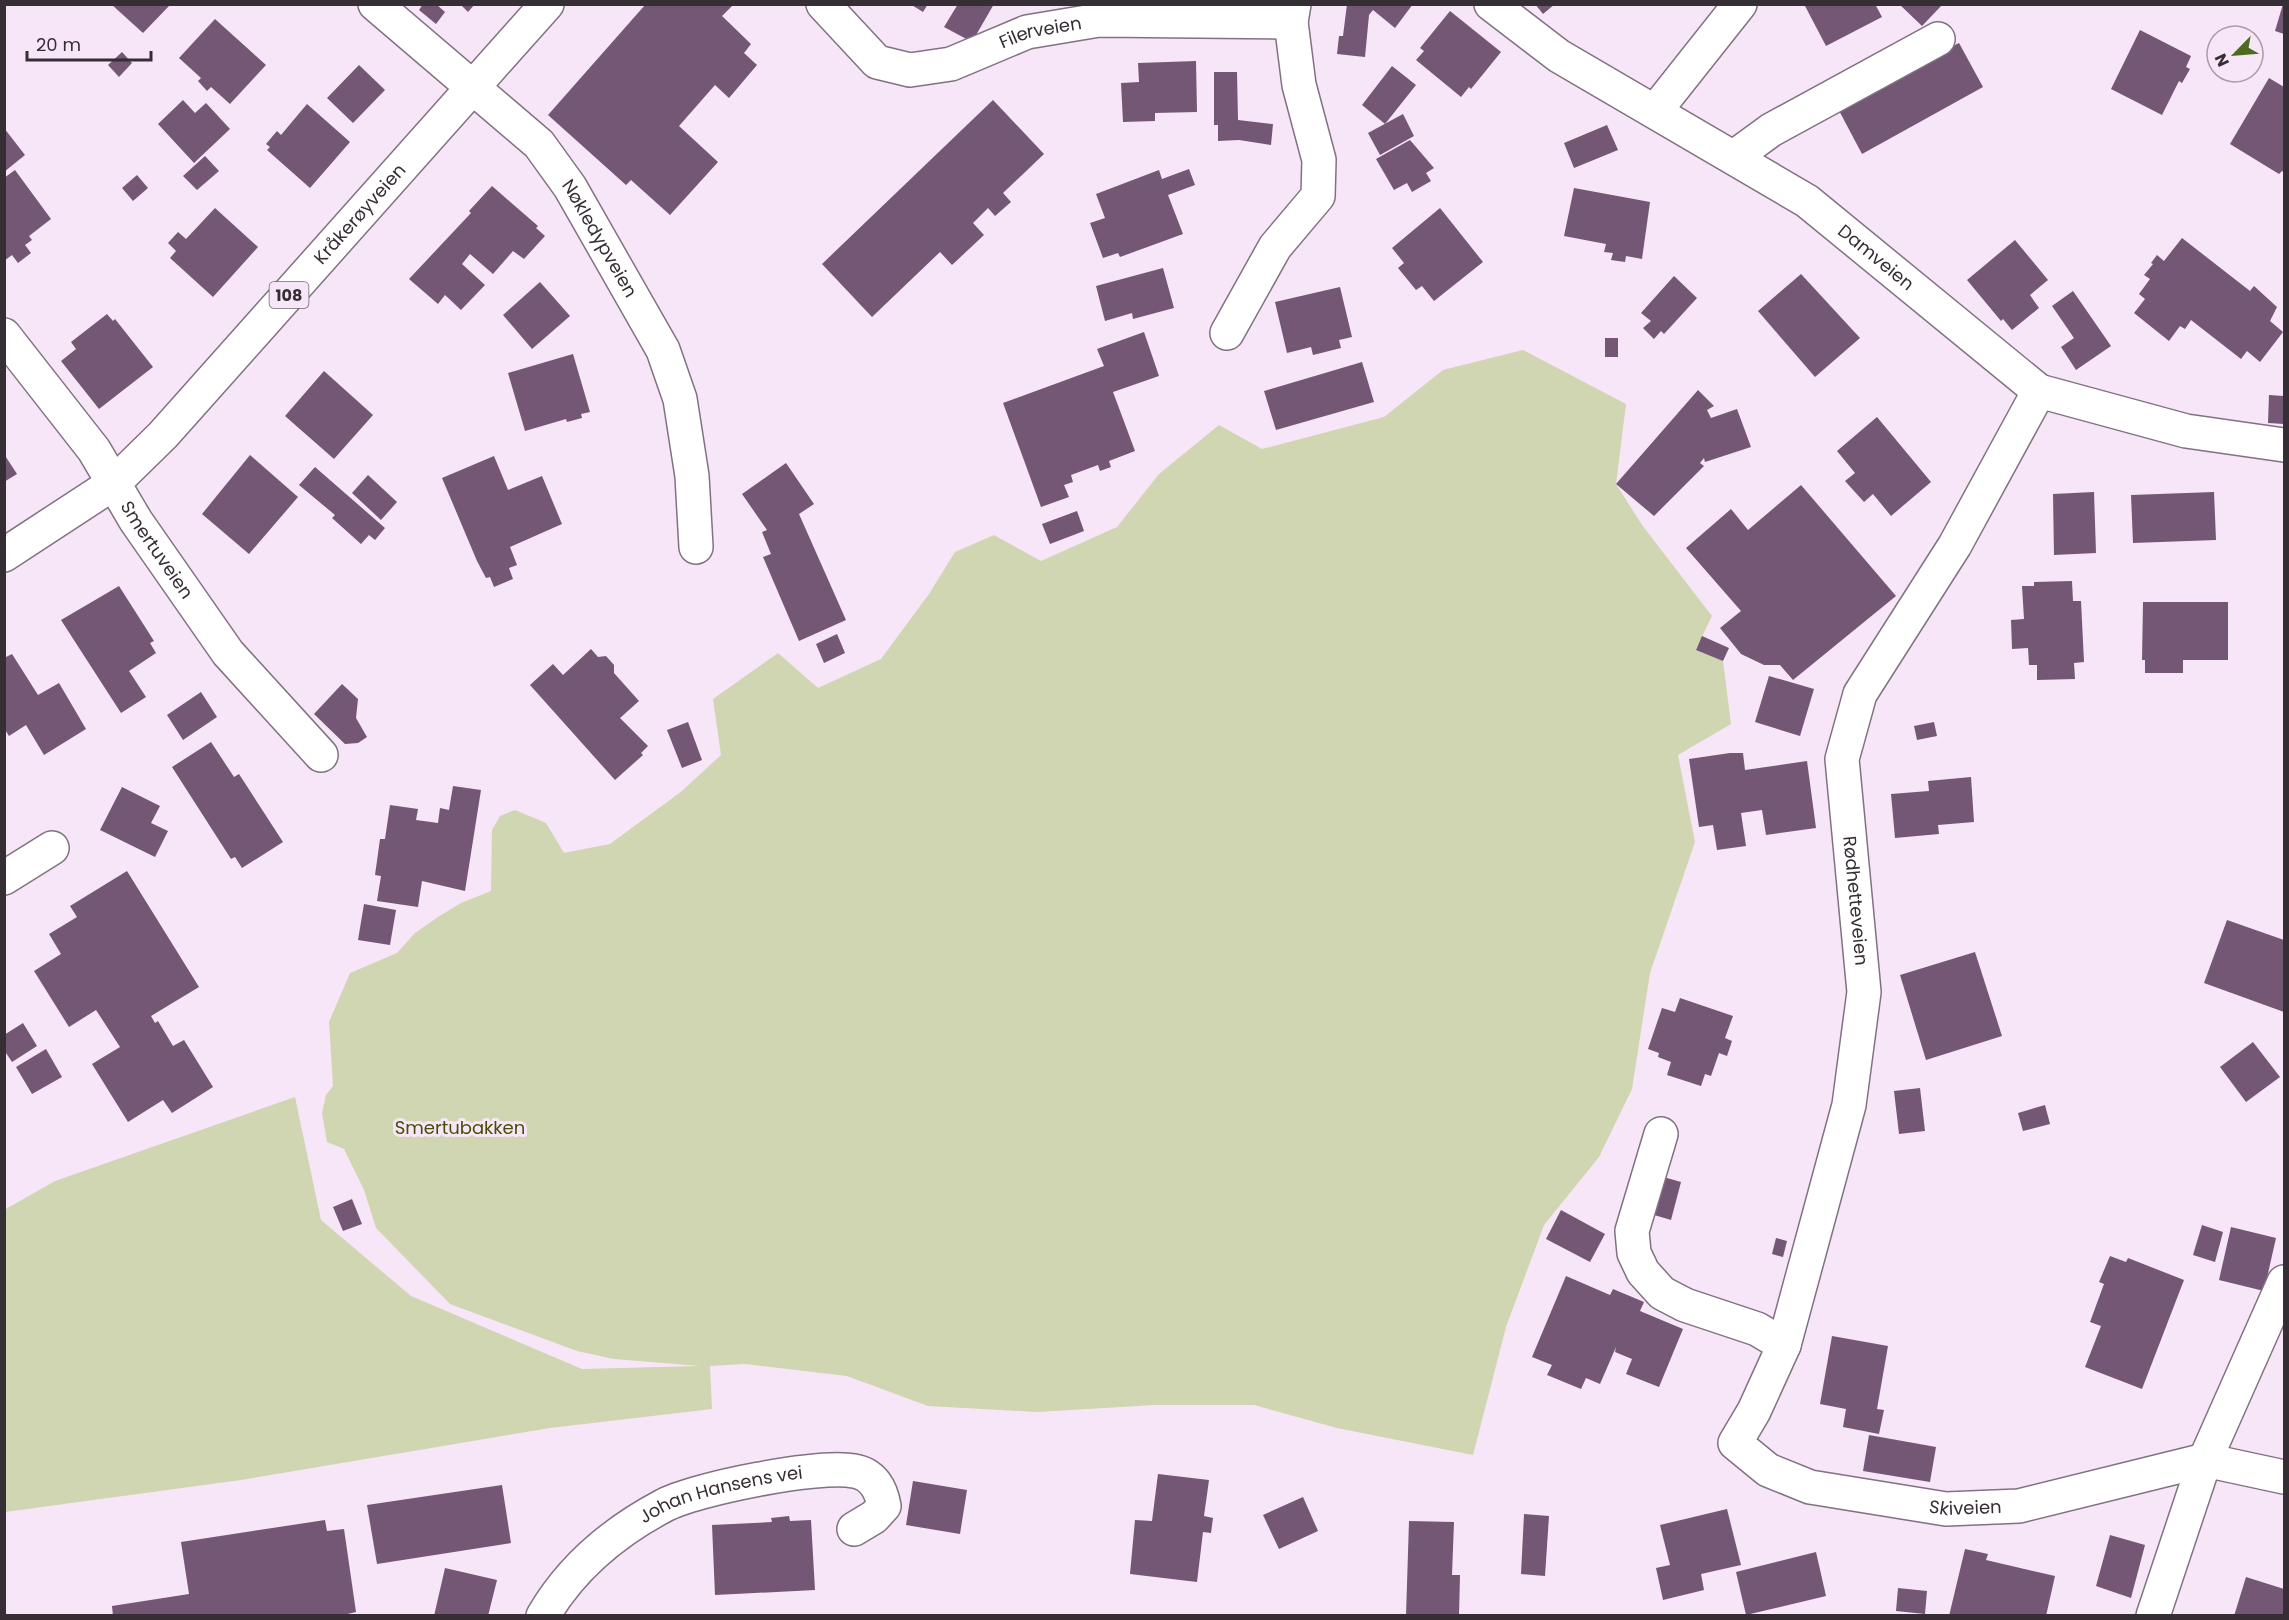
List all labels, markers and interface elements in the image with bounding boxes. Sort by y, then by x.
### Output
street label: Filerveien [995,10,1083,54]
scale bar [27,24,152,62]
north arrow [2205,24,2265,84]
text: 20 m [36,32,81,57]
text: N [2209,50,2235,70]
street label: Kråkerøyveien [308,158,411,269]
street label: Nøkledypveien [556,174,643,302]
street label: Damveien [1833,218,1920,296]
road number: 108 [270,282,308,308]
street label: Smertuveien [115,496,199,604]
street label: Rødhetteveien [1837,835,1874,967]
park label: Smertubakken [395,1115,525,1140]
street label: Johan Hansens vei [634,1459,804,1529]
street label: Skiveien [1927,1493,2002,1521]

